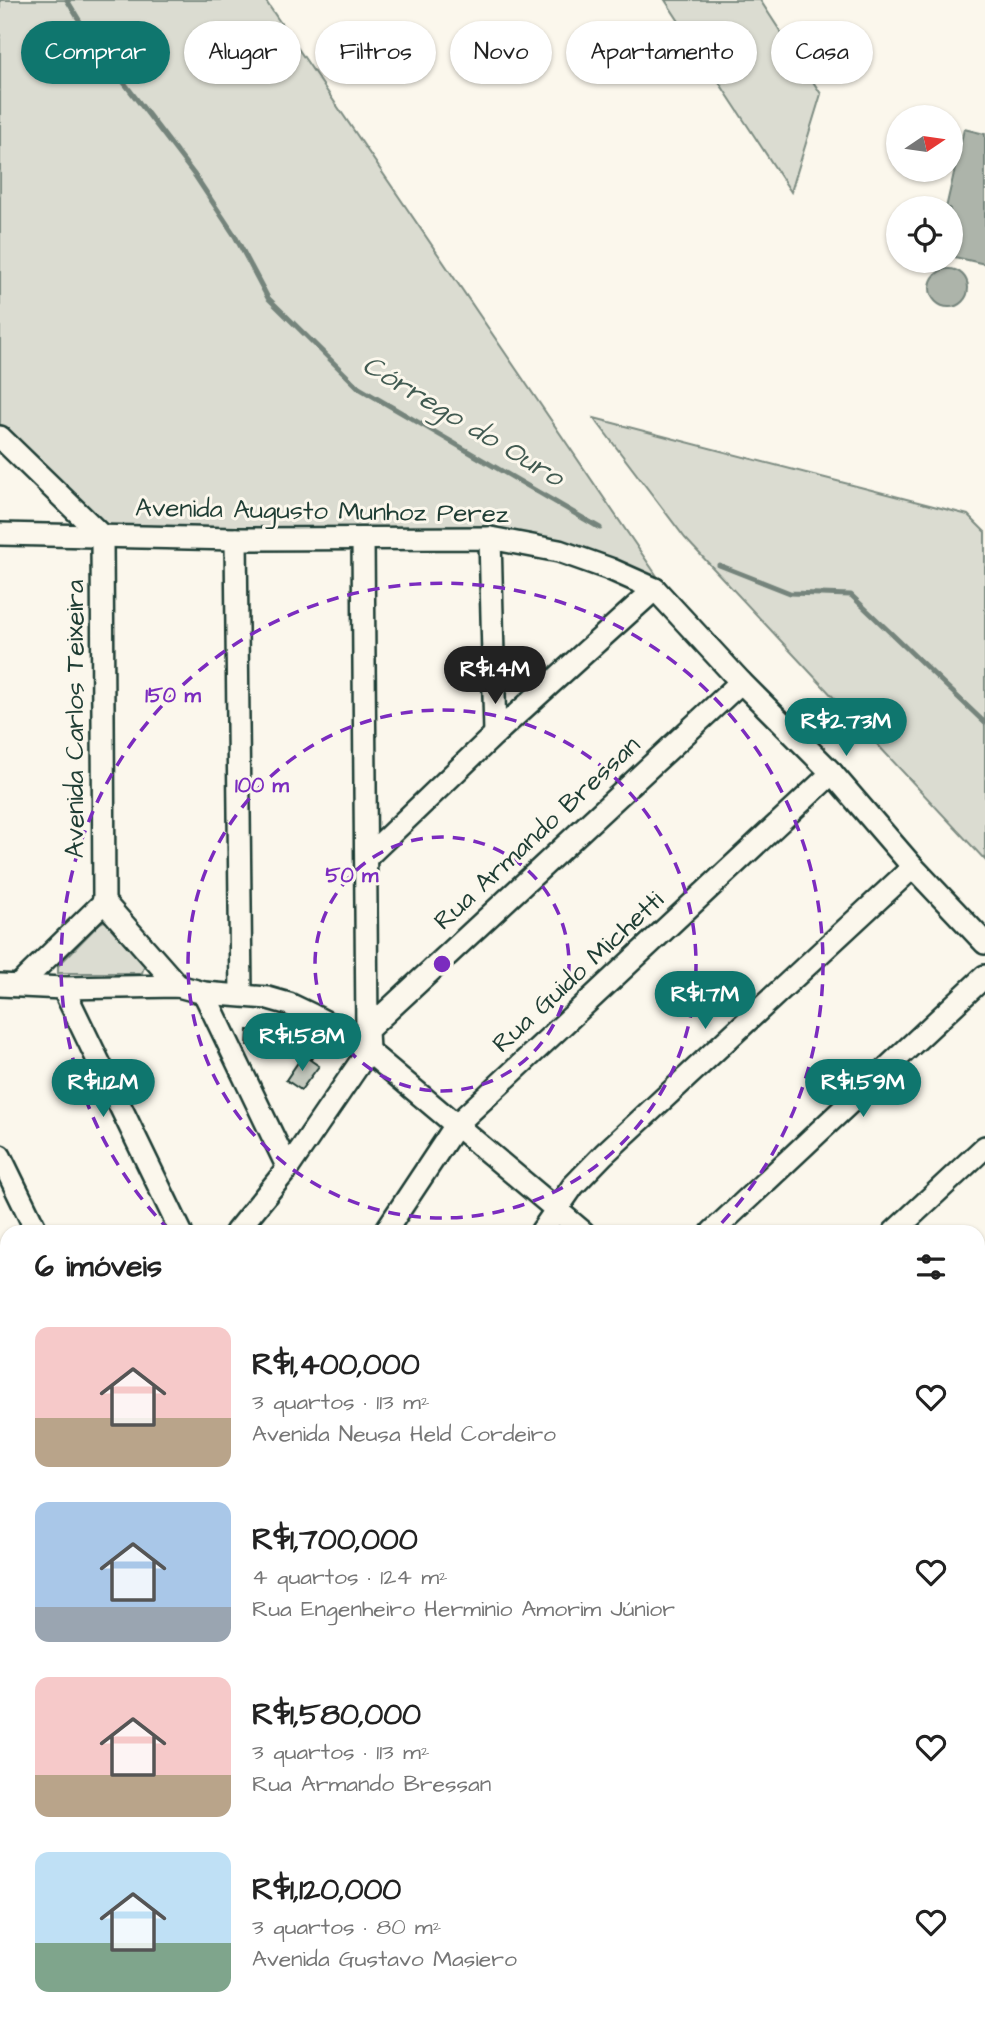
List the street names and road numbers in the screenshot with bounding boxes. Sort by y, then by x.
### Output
street label: Avenida Augusto Munhoz Perez [135,490,509,534]
street label: Avenida Carlos Teixeira [57,580,93,858]
street label: Rua Armando Bressan [426,728,648,938]
street label: Rua Guido Michetti [484,883,672,1061]

